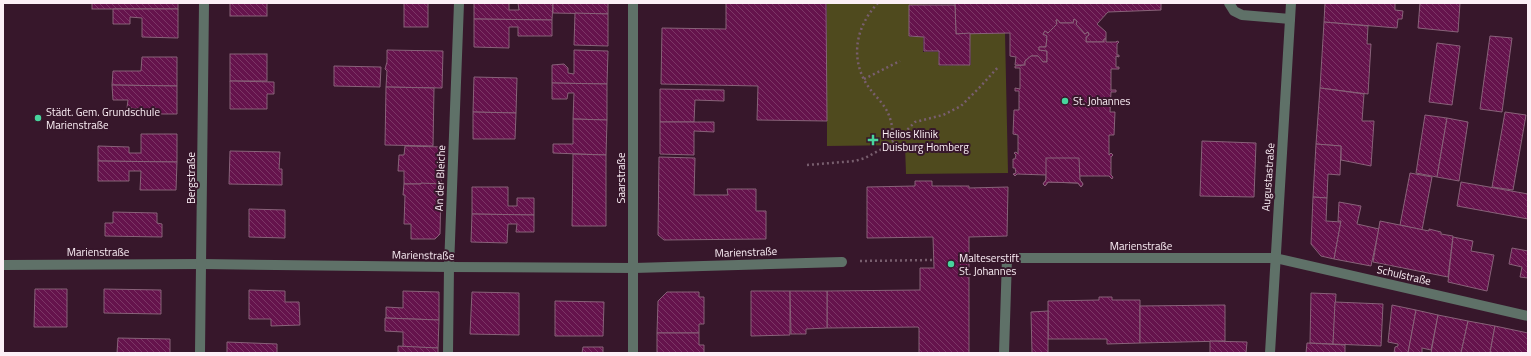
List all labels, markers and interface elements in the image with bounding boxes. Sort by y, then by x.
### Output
place label: St. Johannes [1073,93,1130,109]
marker: St. Johannes [1060,96,1070,106]
place label: Städt. Gem. Grundschule Marienstraße [46,104,160,133]
marker: Städt. Gem. Grundschule Marienstraße [33,113,43,123]
place label: Helios Klinik Duisburg Homberg [882,126,969,155]
marker: Helios Klinik Duisburg Homberg [867,134,879,146]
street label: Augustastraße [1258,142,1278,212]
street label: An der Bleiche [431,144,449,211]
street label: Bergstraße [183,152,199,204]
street label: Saarstraße [613,152,629,203]
street label: Marienstraße [1110,238,1173,254]
street label: Marienstraße [714,243,778,261]
street label: Marienstraße [67,244,130,260]
street label: Marienstraße [392,246,455,264]
place label: Malteserstift St. Johannes [959,250,1019,279]
marker: Malteserstift St. Johannes [946,259,956,269]
street label: Schulstraße [1375,261,1433,289]

